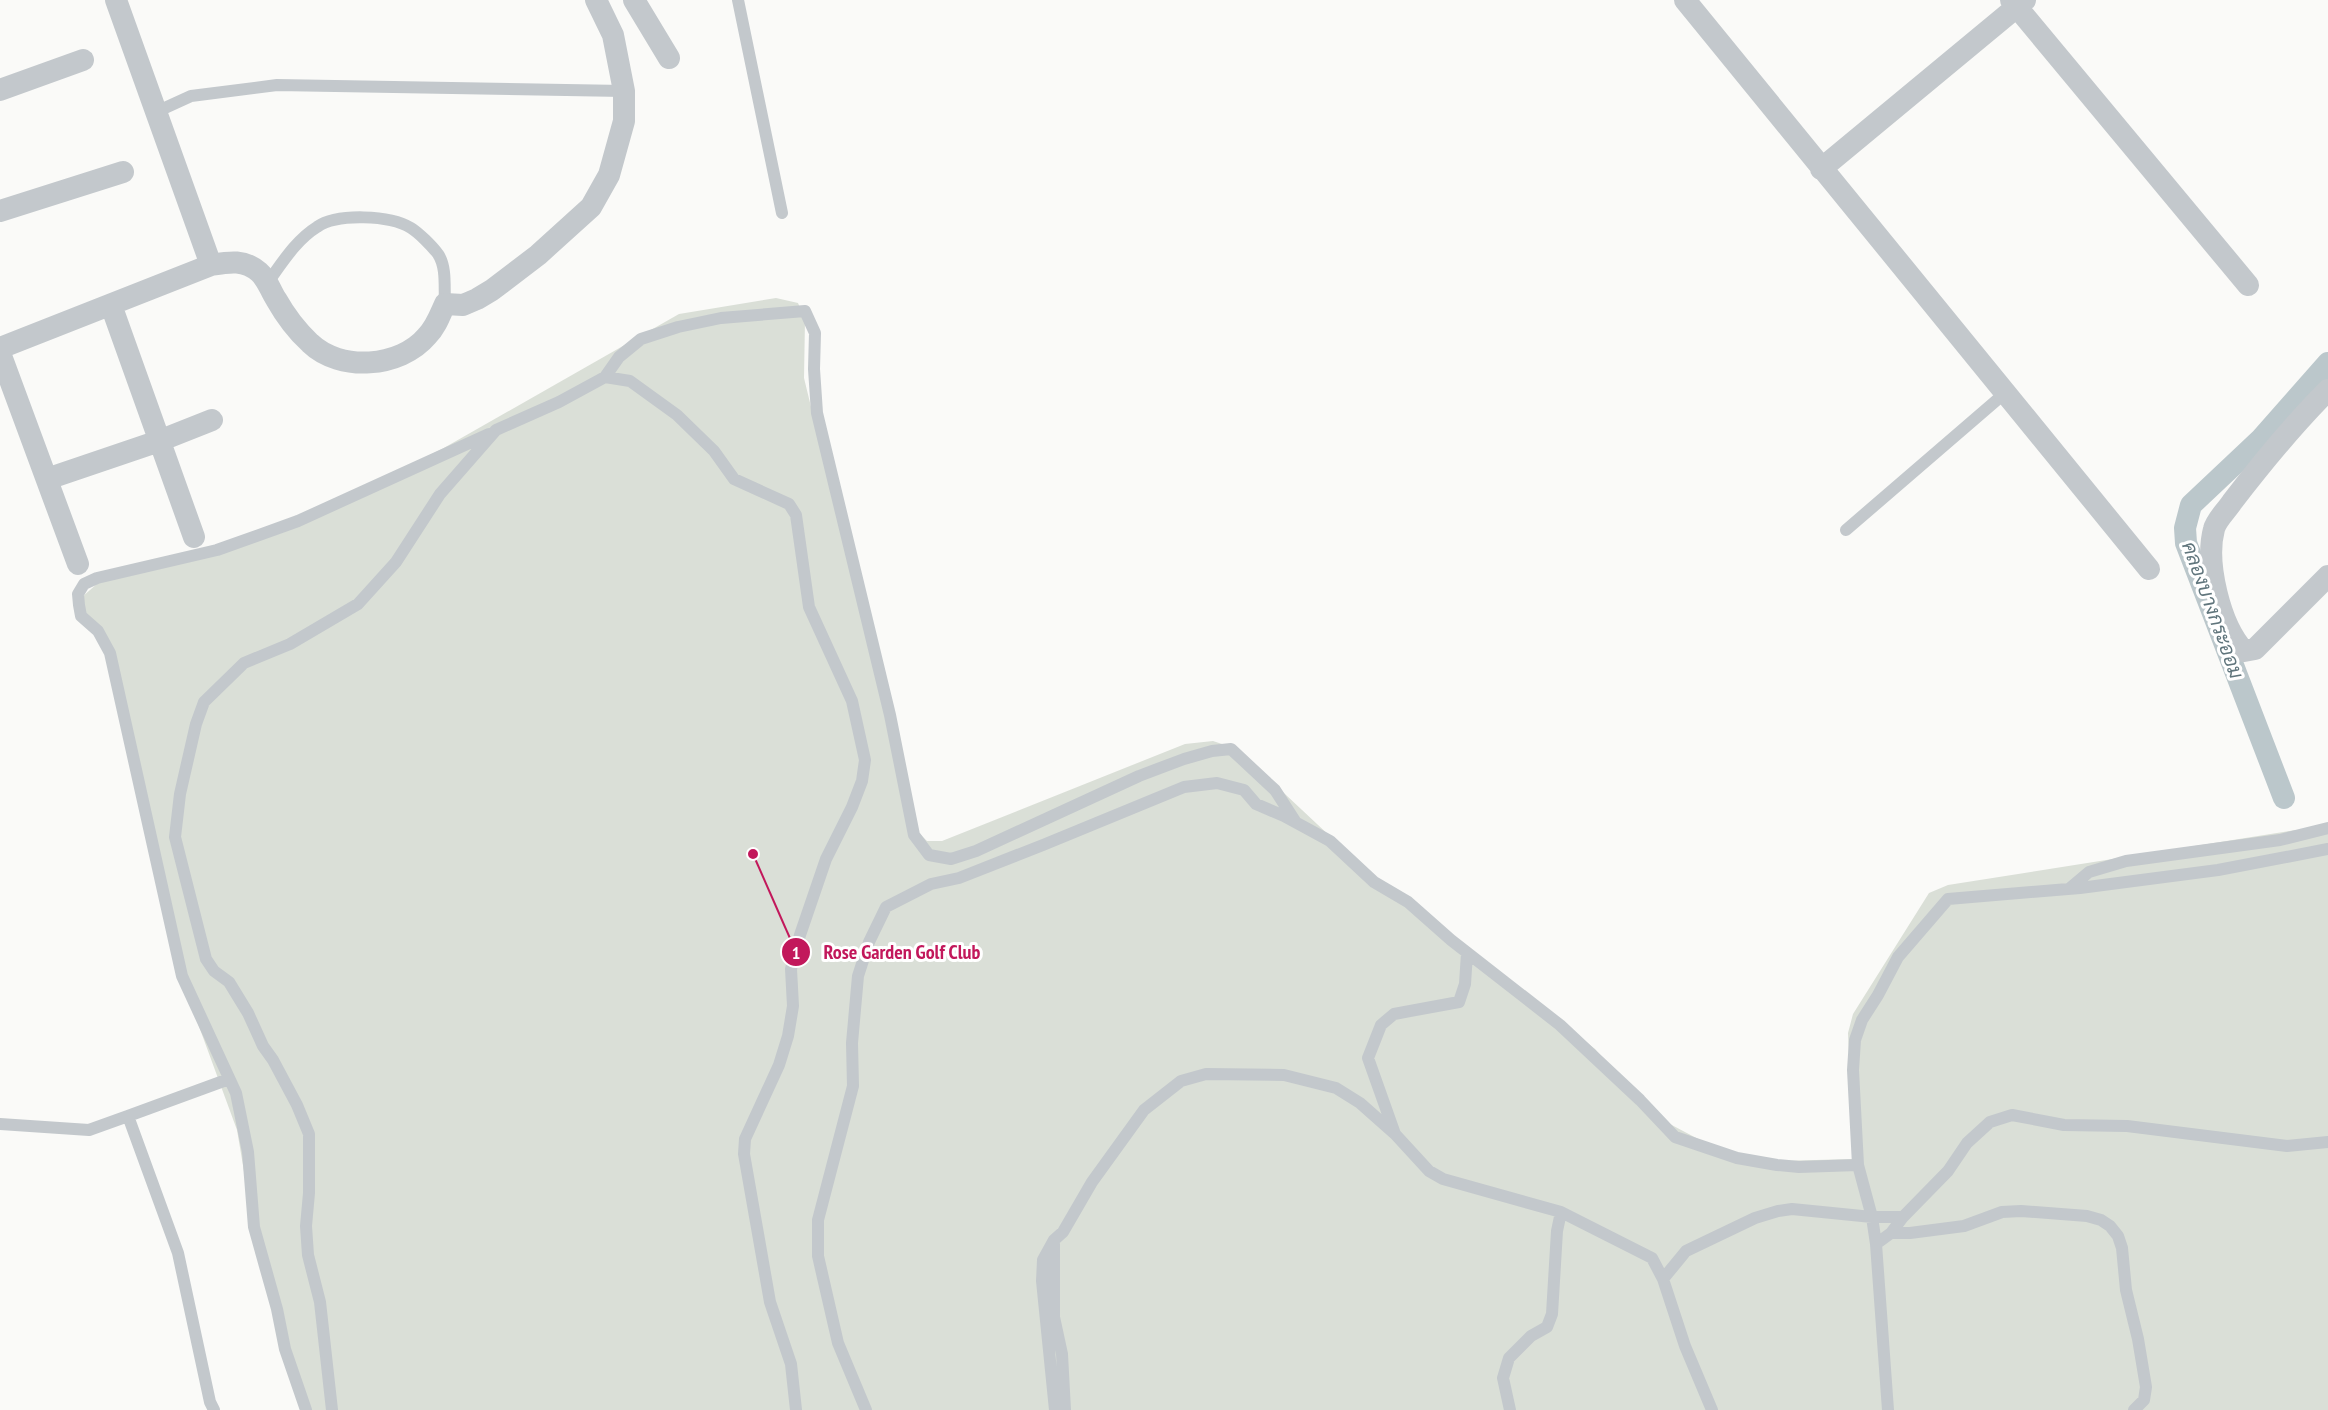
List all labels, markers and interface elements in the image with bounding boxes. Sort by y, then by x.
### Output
water label: คลองบางกระออม [2176,538,2250,682]
callout: Rose Garden Golf Club [781,933,992,971]
text: Rose Garden Golf Club [824,939,981,965]
text: 1 [792,941,800,964]

